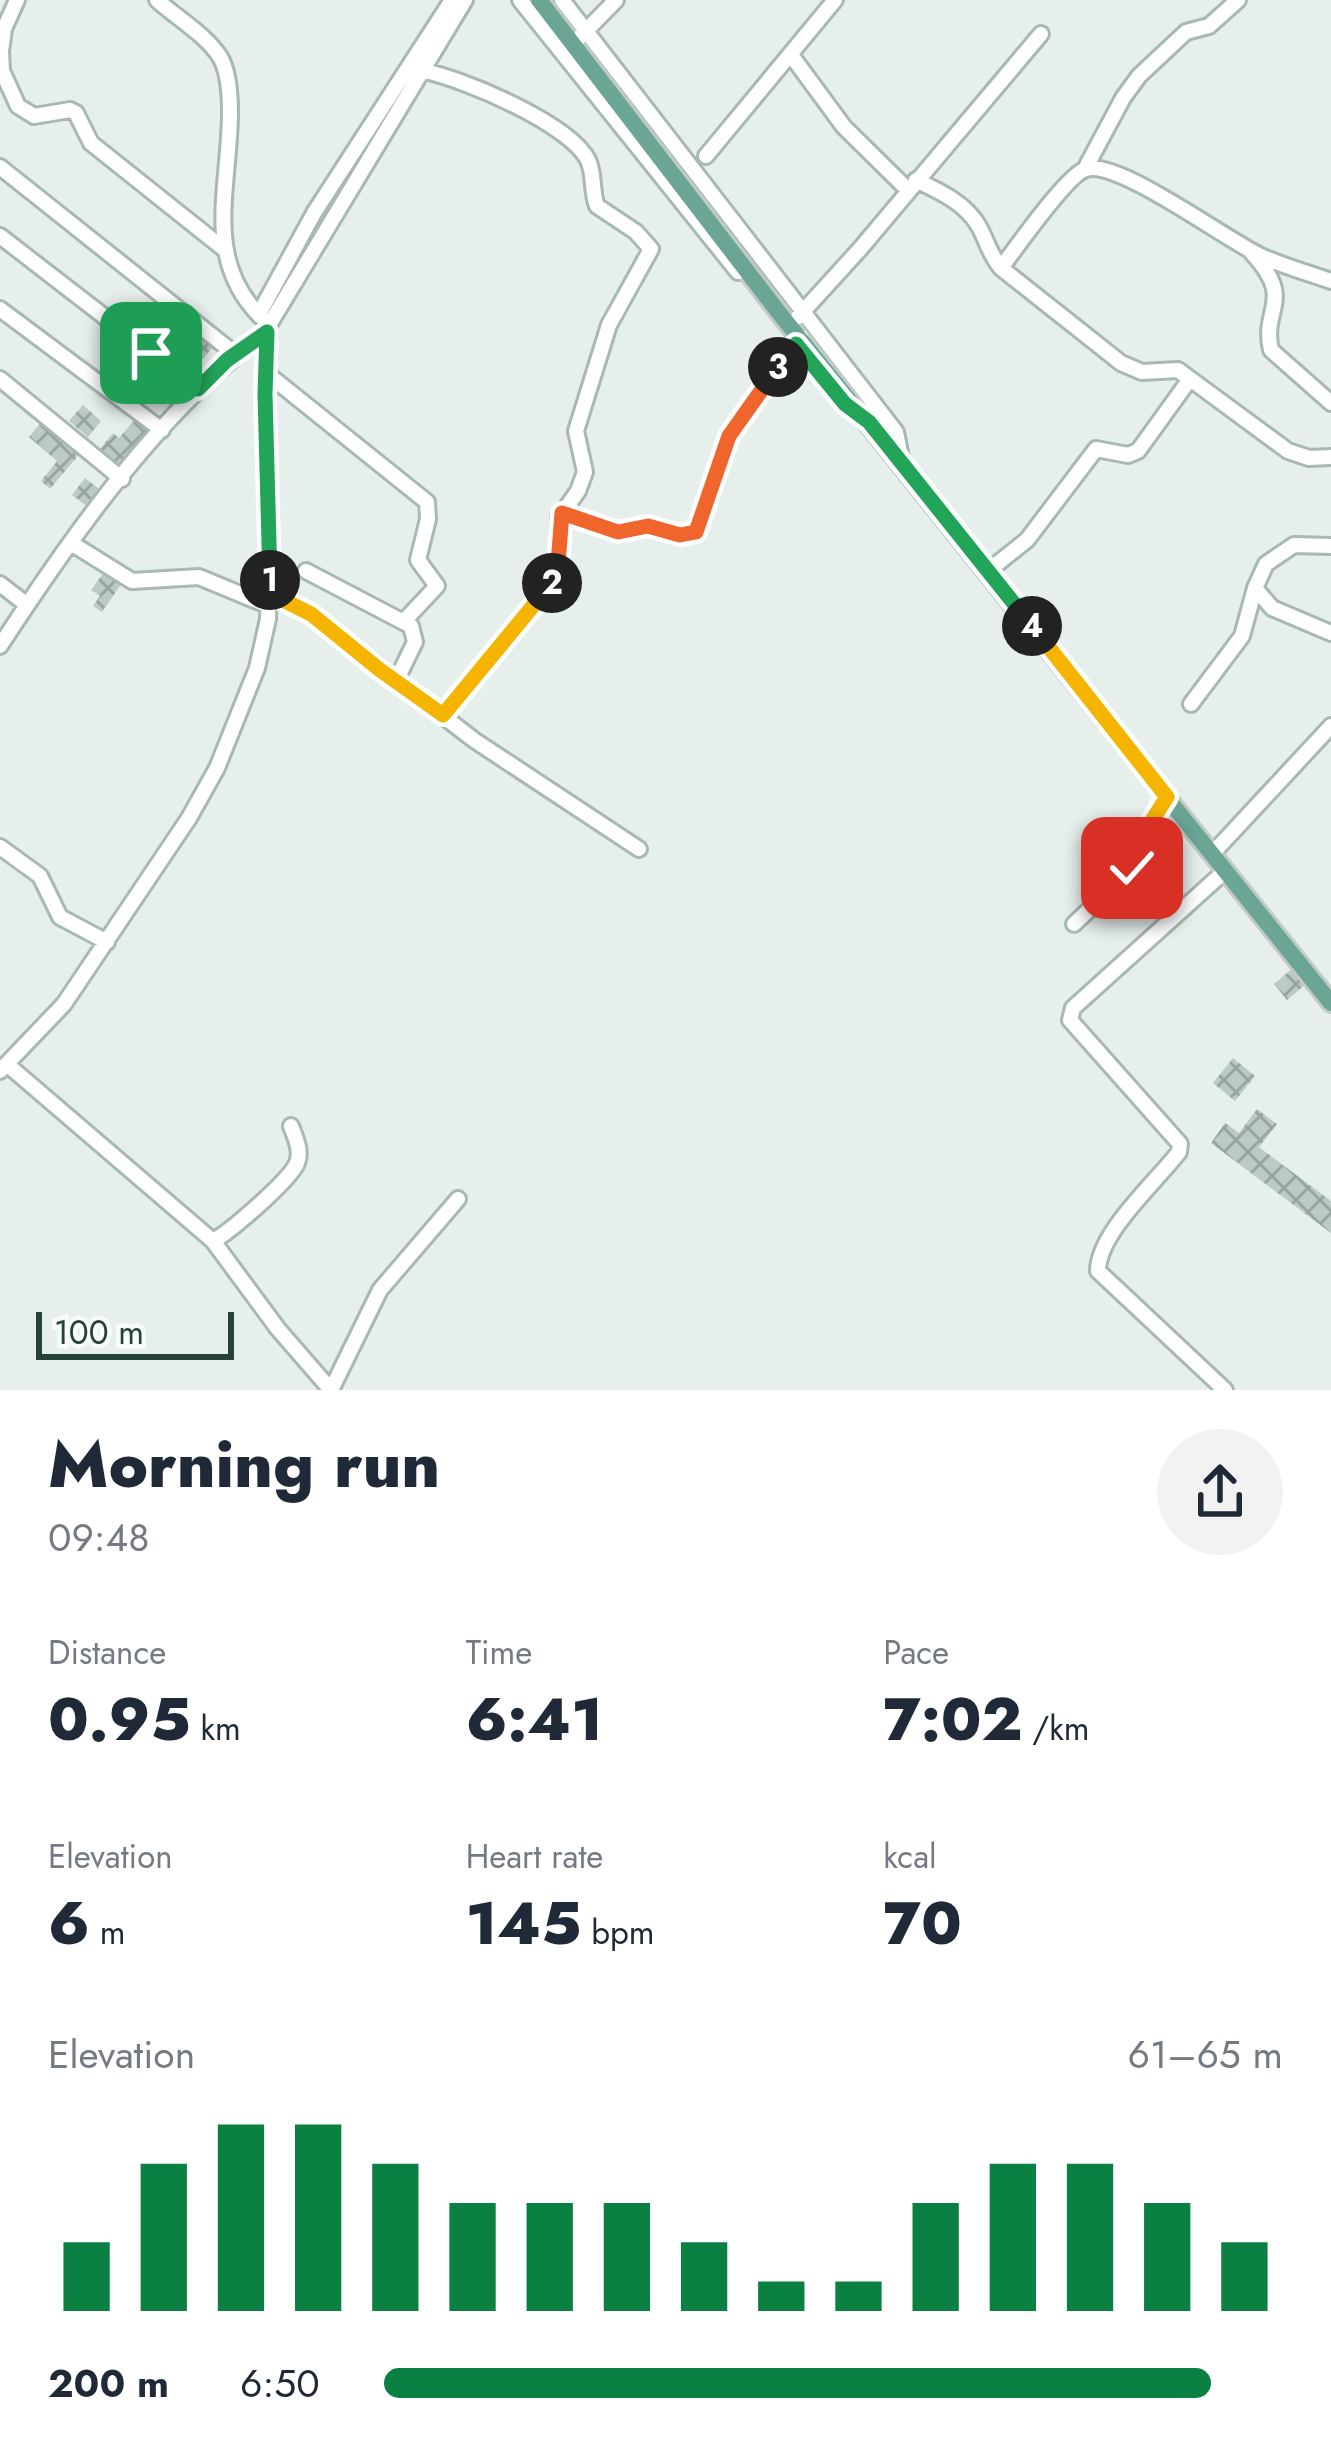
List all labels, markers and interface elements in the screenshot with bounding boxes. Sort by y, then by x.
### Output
pin [100,302,202,404]
icon: arrive [118,320,184,386]
pin: 3 [748,337,808,397]
text: 3 [768,343,788,390]
pin: 1 [240,550,300,610]
pin: 2 [522,553,582,613]
text: 1 [262,556,278,603]
text: 2 [541,559,563,606]
pin: 4 [1002,596,1062,656]
text: 4 [1020,602,1044,649]
pin [1081,817,1183,919]
icon: check [1099,835,1165,901]
scale bar [36,1306,234,1359]
text: 100 m [54,1309,144,1356]
text: Morning run [48,1416,440,1512]
button: share [1157,1429,1283,1555]
text: 09:48 [48,1509,150,1566]
text: Distance [48,1629,166,1676]
text: Time [466,1629,532,1676]
text: Pace [883,1629,949,1676]
text: 0.95 [48,1676,191,1763]
text: 6:41 [466,1676,603,1763]
text: 7:02 [883,1676,1022,1763]
text: km [191,1705,241,1752]
text: /km [1022,1705,1090,1752]
text: Elevation [48,1833,172,1880]
text: Heart rate [466,1833,603,1880]
text: kcal [883,1833,937,1880]
text: 6 [48,1880,90,1967]
text: 145 [466,1880,581,1967]
text: 70 [883,1880,962,1967]
text: m [90,1909,125,1956]
text: bpm [581,1909,655,1956]
text: Elevation [48,2026,195,2083]
text: 61–65 m [1128,2026,1283,2083]
text: 200 m [48,2355,169,2412]
text: 6:50 [240,2355,320,2412]

